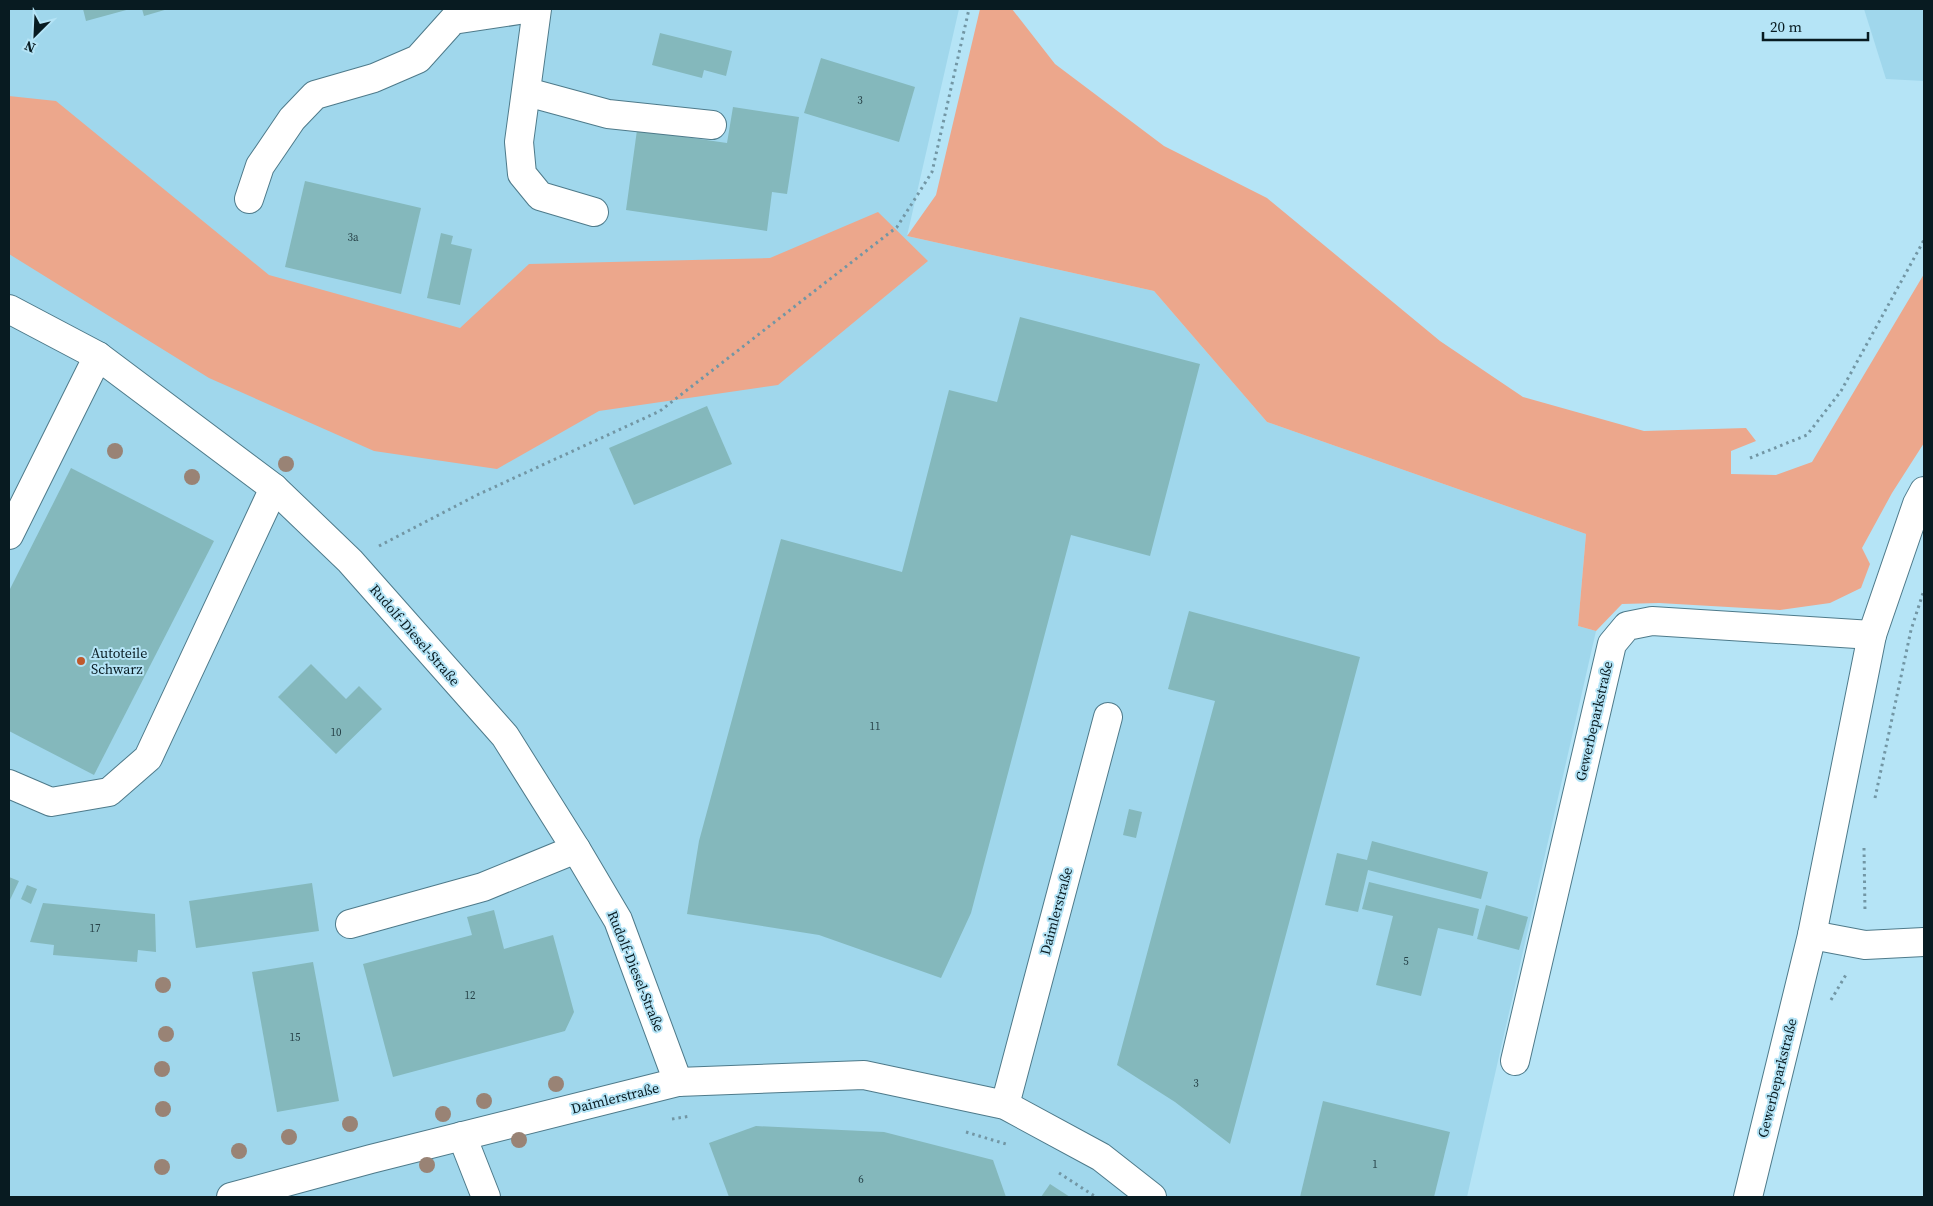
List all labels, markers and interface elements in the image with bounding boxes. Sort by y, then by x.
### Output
north arrow [10,10,60,60]
scale bar [1763,10,1868,42]
text: 20 m [1770,16,1802,37]
text: N [21,36,38,58]
house number: 3 [857,93,863,108]
house number: 3a [347,230,359,245]
street label: Rudolf-Diesel-Straße [365,580,465,690]
place label: Autoteile Schwarz [91,643,147,679]
marker: Autoteile Schwarz [75,655,87,667]
street label: Gewerbeparkstraße [1570,659,1618,783]
house number: 11 [870,719,881,734]
house number: 10 [331,725,342,740]
street label: Daimlerstraße [1035,865,1077,957]
street label: Rudolf-Diesel-Straße [603,908,669,1034]
house number: 17 [90,921,101,936]
house number: 5 [1403,954,1409,969]
house number: 12 [465,988,476,1003]
street label: Gewerbeparkstraße [1752,1016,1802,1140]
house number: 15 [290,1030,301,1045]
house number: 3 [1193,1076,1199,1091]
street label: Daimlerstraße [569,1077,661,1119]
house number: 1 [1372,1157,1378,1172]
house number: 6 [858,1172,864,1187]

